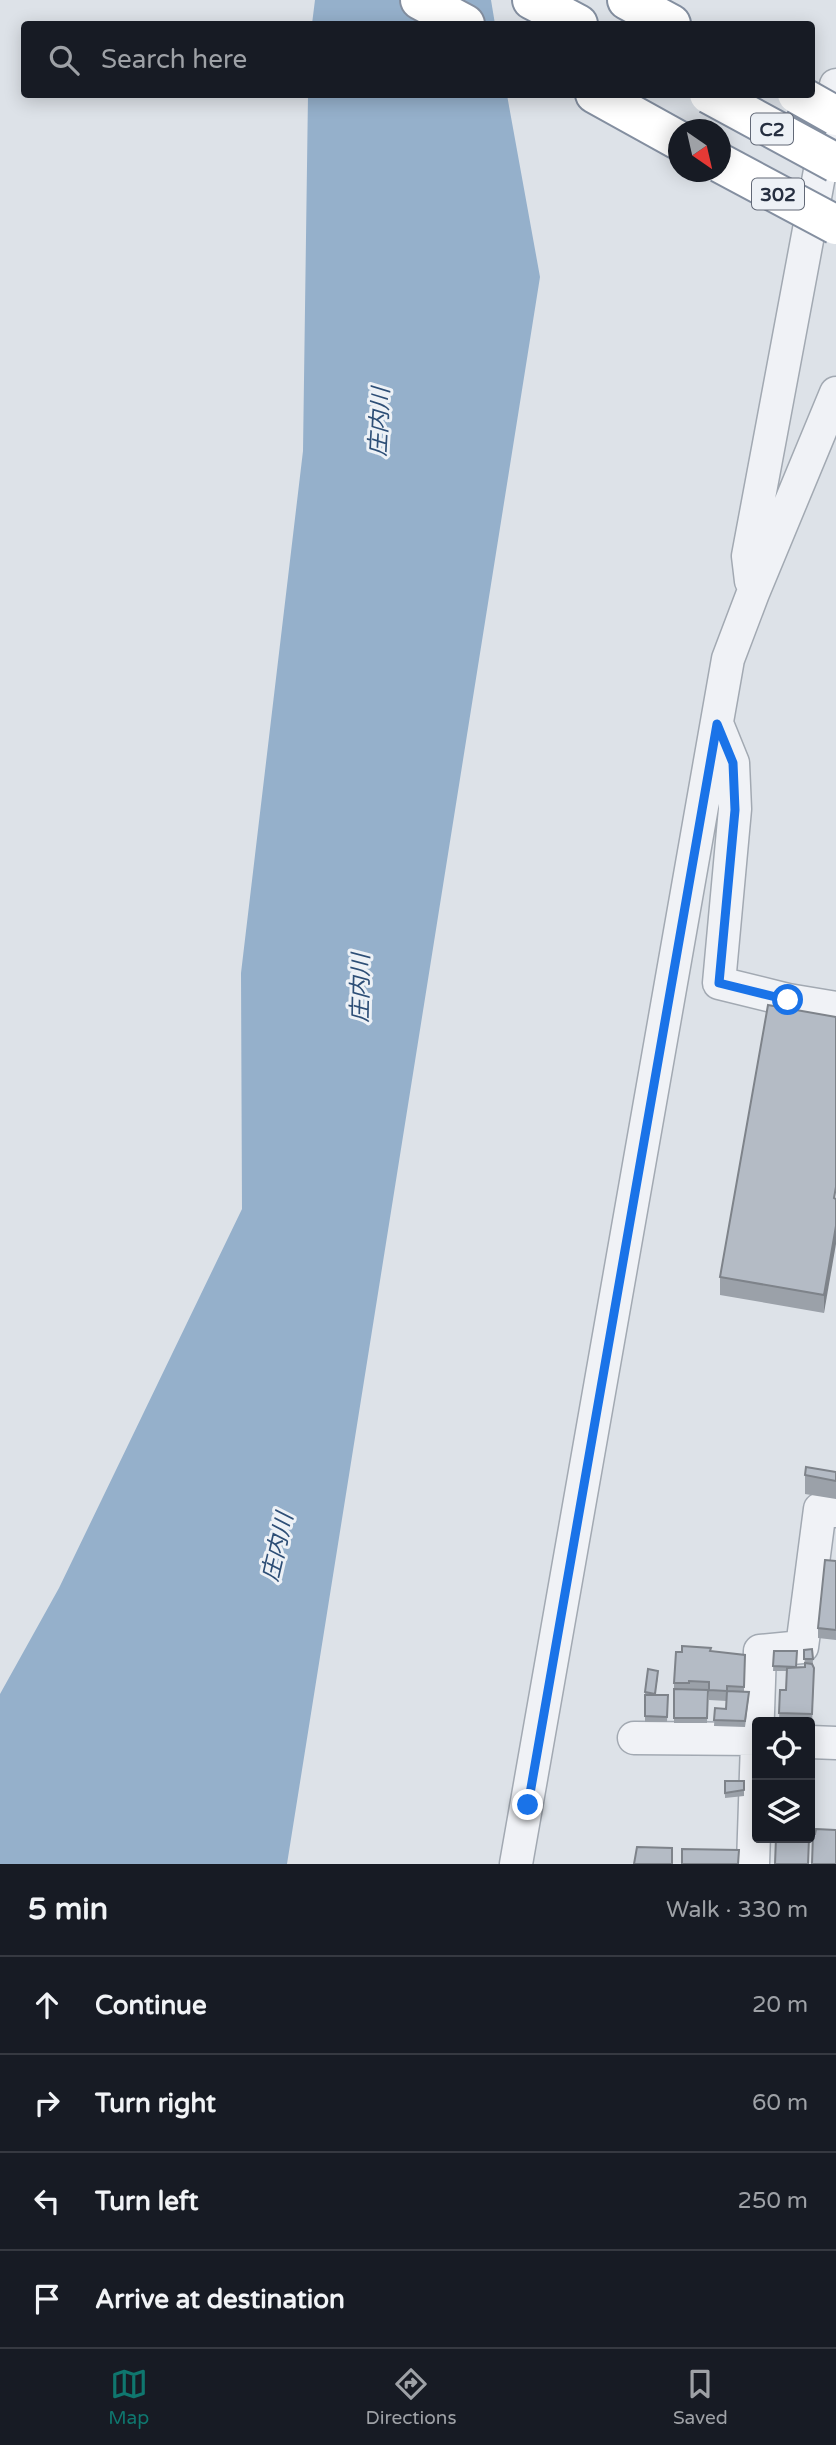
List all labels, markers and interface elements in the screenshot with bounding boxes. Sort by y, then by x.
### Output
search box [21,21,815,98]
icon: search [45,41,83,79]
text: Search here [101,44,247,75]
road number: C2 [751,113,793,144]
north arrow [668,119,731,182]
road number: 302 [752,178,804,210]
water label: 庄内川 [364,384,396,457]
water label: 庄内川 [346,950,376,1023]
route start [772,984,803,1015]
water label: 庄内川 [257,1508,300,1584]
map controls [752,1717,815,1843]
button: locate [752,1717,815,1780]
button: layers [752,1780,815,1843]
route end [512,1789,543,1820]
text: 5 min [28,1891,108,1928]
text: Walk · 330 m [666,1896,808,1924]
icon: ahead [28,1986,66,2024]
text: Continue [95,1990,207,2021]
text: 20 m [752,1991,808,2019]
icon: right [28,2084,66,2122]
text: Turn right [95,2088,216,2119]
text: 60 m [752,2089,808,2117]
icon: left [28,2182,66,2220]
text: Turn left [95,2186,198,2217]
text: 250 m [738,2187,808,2215]
icon: arrive [28,2280,66,2318]
text: Arrive at destination [95,2284,345,2315]
tab: Map [108,2365,149,2429]
tab: Directions [366,2365,457,2429]
tab: Saved [673,2365,728,2429]

